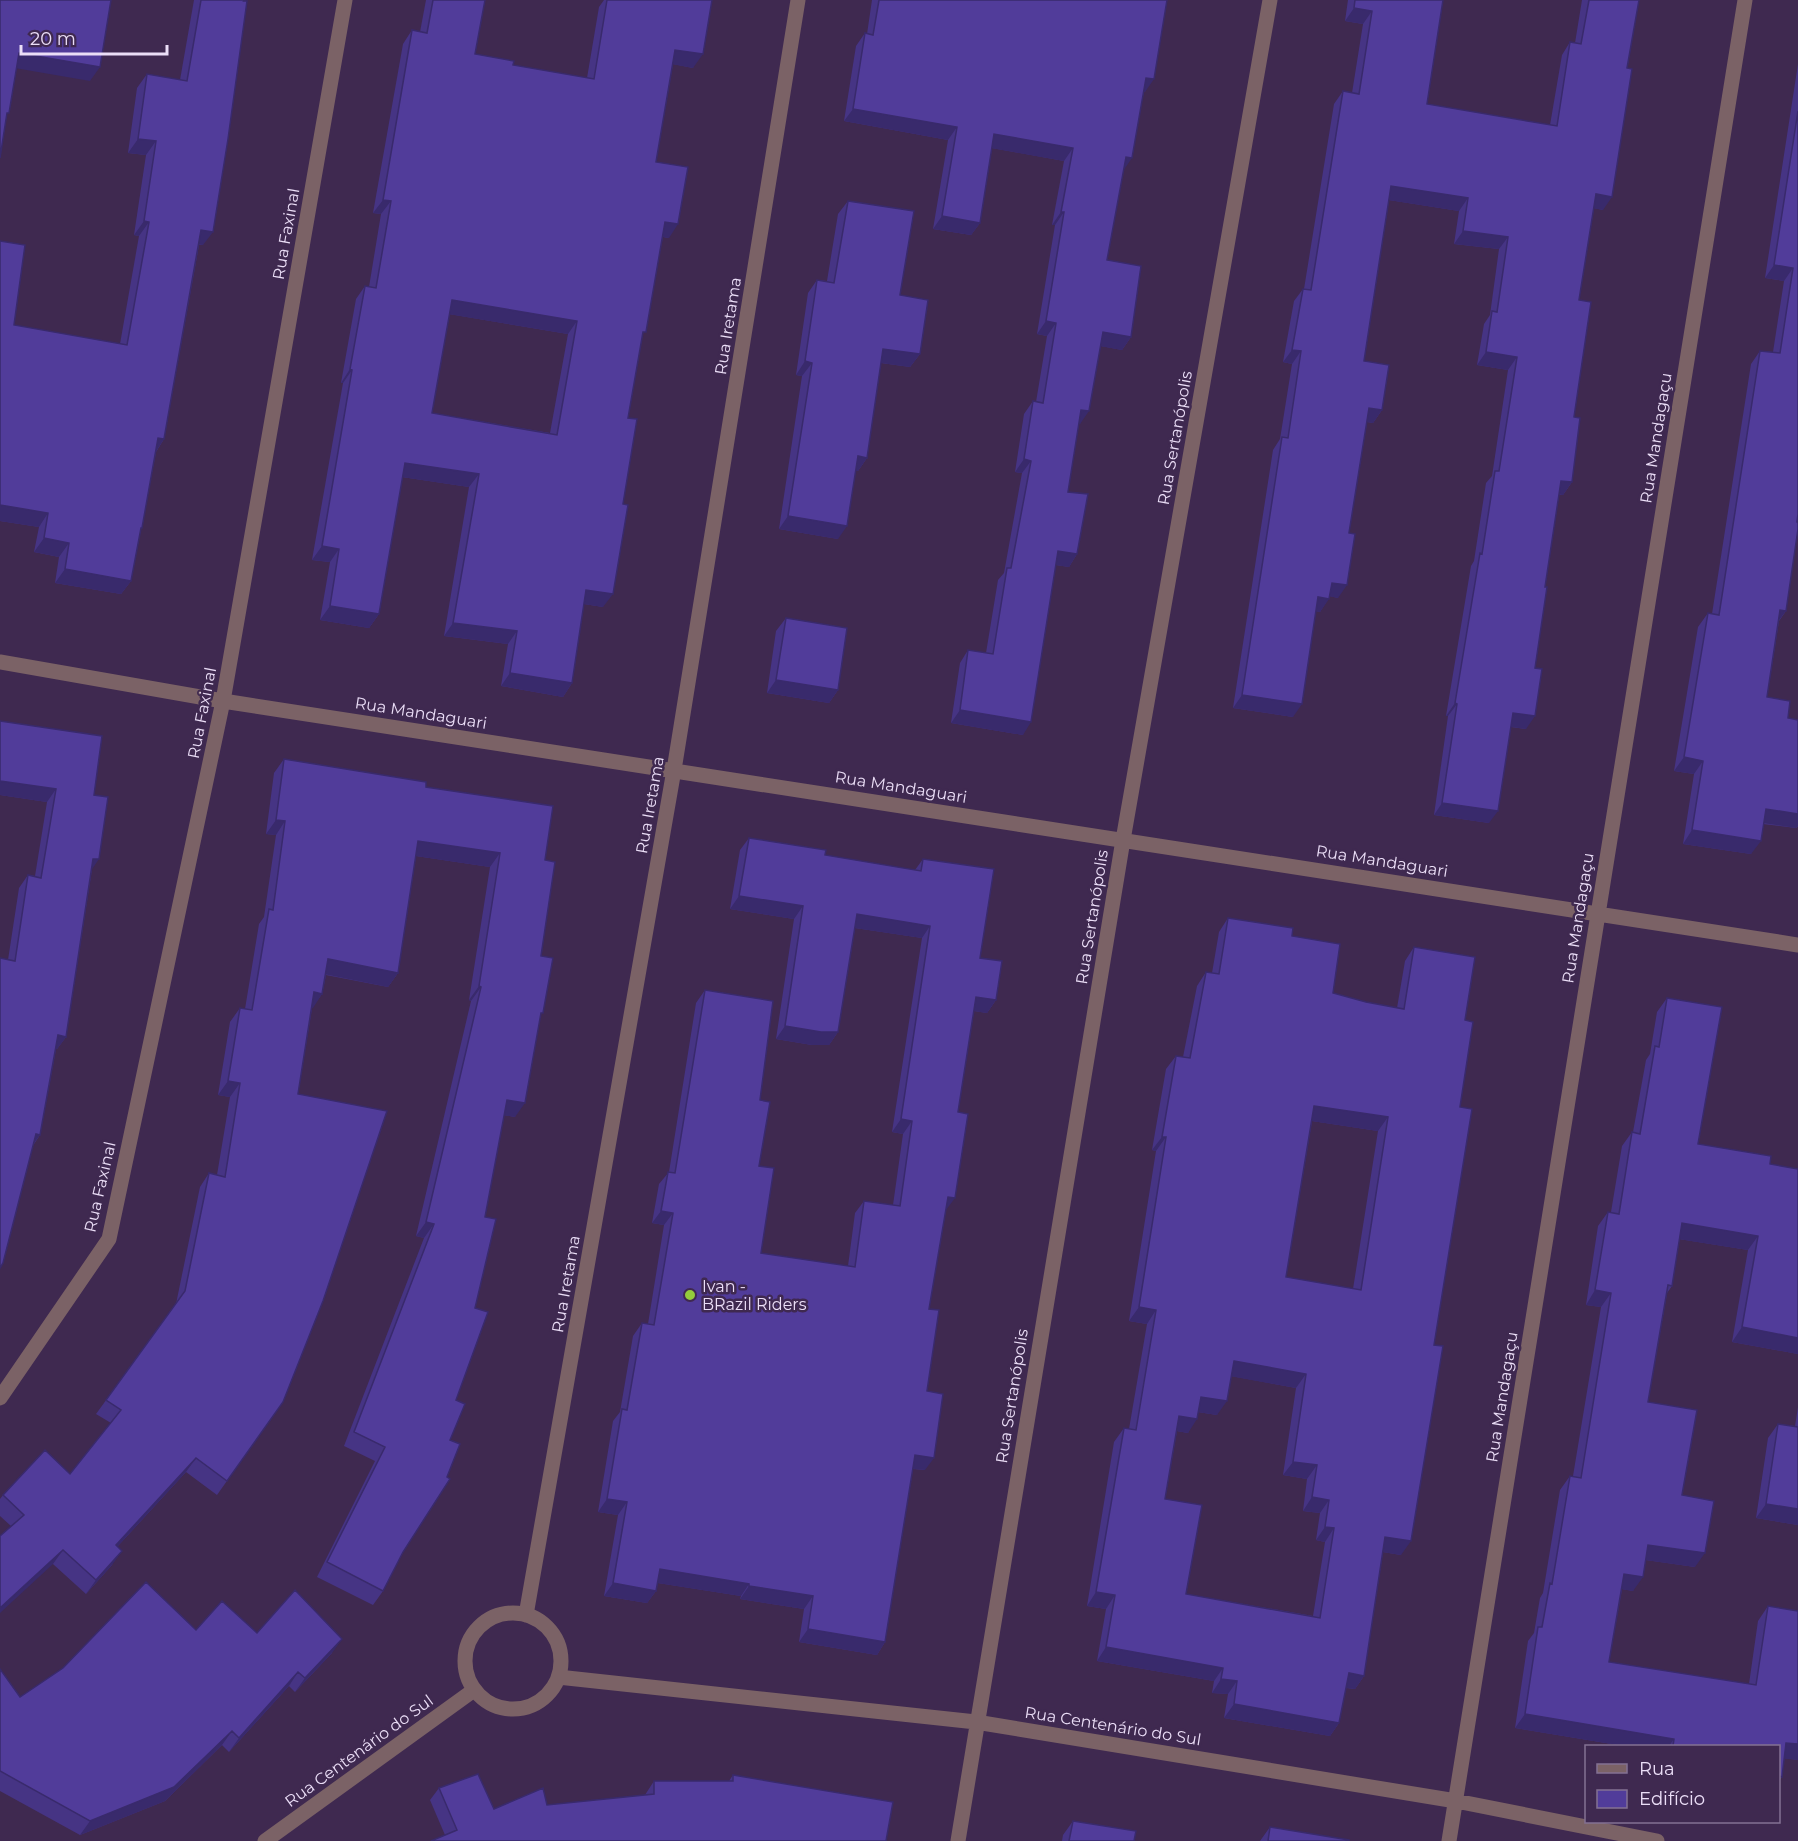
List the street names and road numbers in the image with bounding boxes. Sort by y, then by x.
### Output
street label: Rua Faxinal [269,187,303,281]
street label: Rua Iretama [711,276,745,376]
street label: Rua Sertanópolis [1154,369,1196,507]
street label: Rua Mandagaçu [1636,371,1676,505]
street label: Rua Faxinal [184,666,220,760]
street label: Rua Mandaguari [354,693,488,733]
street label: Rua Iretama [632,755,668,855]
street label: Rua Mandaguari [834,767,968,807]
street label: Rua Mandaguari [1315,841,1449,881]
street label: Rua Sertanópolis [1072,848,1112,986]
street label: Rua Mandagaçu [1558,851,1598,985]
street label: Rua Faxinal [80,1140,120,1234]
street label: Rua Iretama [548,1234,584,1334]
street label: Rua Sertanópolis [992,1327,1032,1465]
street label: Rua Mandagaçu [1482,1330,1522,1464]
street label: Rua Centenário do Sul [281,1691,437,1811]
street label: Rua Centenário do Sul [1023,1703,1203,1749]

